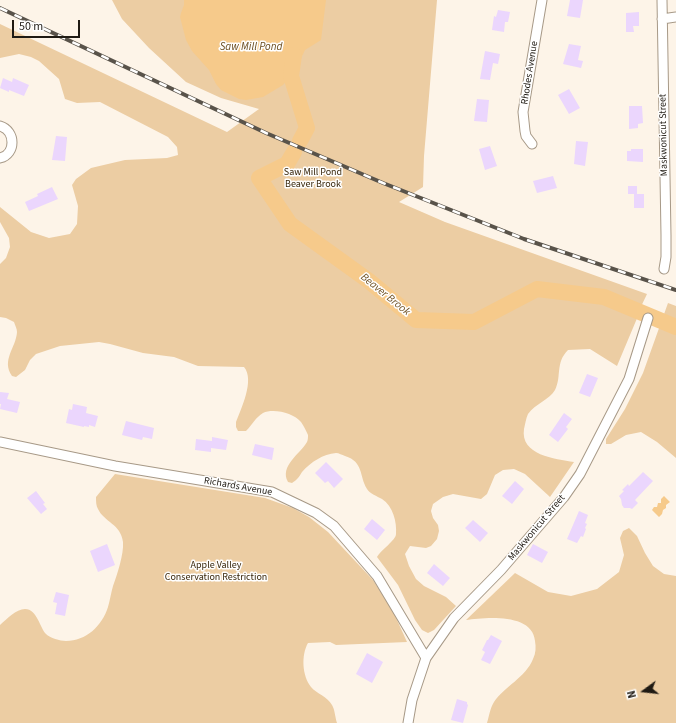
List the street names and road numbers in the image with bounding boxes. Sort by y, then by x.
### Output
street label: Rhodes Avenue [519,40,541,106]
street label: Maskwonicut Street [657,94,671,176]
street label: Richards Avenue [203,475,273,499]
street label: Maskwonicut Street [506,493,568,563]

